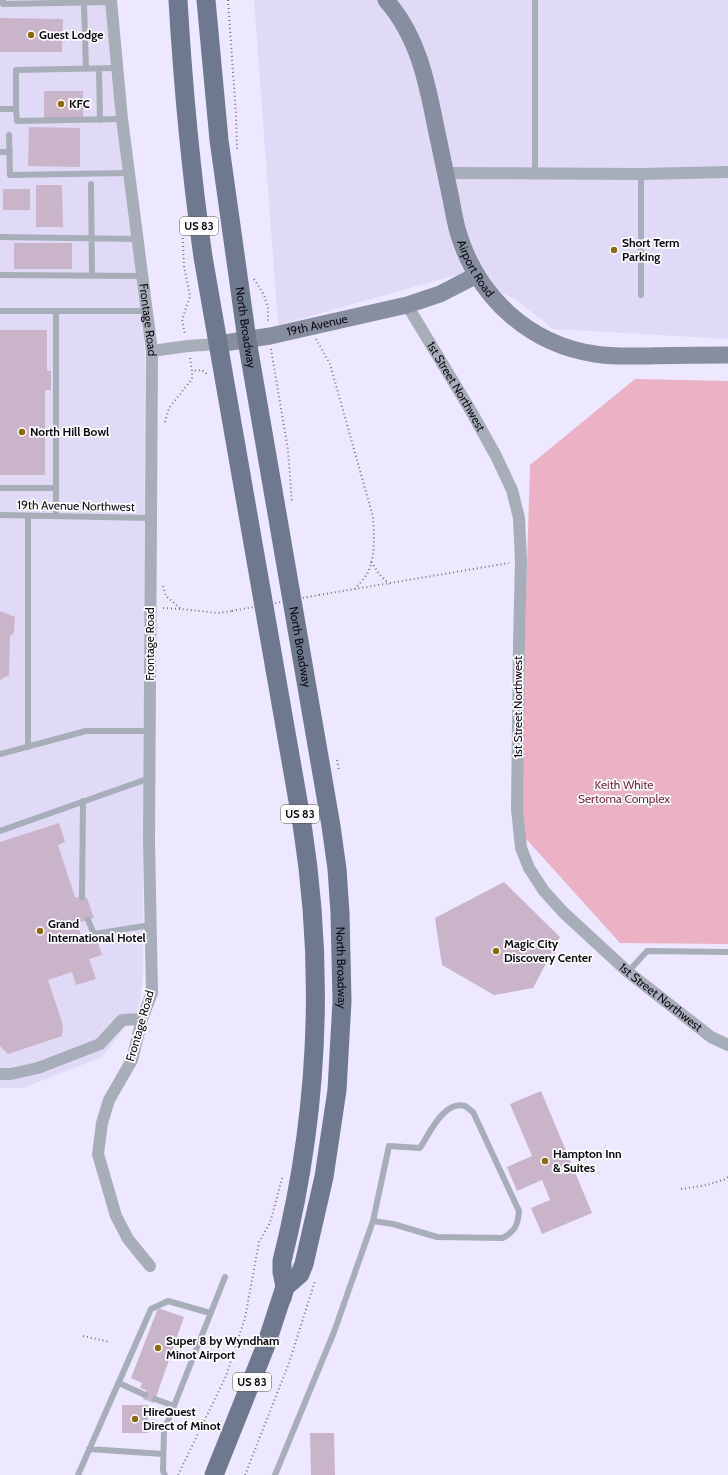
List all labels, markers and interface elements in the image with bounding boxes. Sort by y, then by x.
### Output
place label: Guest Lodge [39,27,103,42]
marker: Guest Lodge [26,30,36,40]
place label: KFC [69,96,90,111]
marker: KFC [56,99,66,109]
road number: US 83 [180,217,218,235]
place label: Short Term Parking [622,235,679,264]
street label: Airport Road [454,238,498,300]
marker: Short Term Parking [609,245,619,255]
street label: Frontage Road [136,282,160,356]
street label: North Broadway [233,286,260,369]
street label: 19th Avenue [285,311,349,339]
street label: 1st Street Northwest [424,338,489,434]
place label: North Hill Bowl [30,424,109,439]
marker: North Hill Bowl [17,427,27,437]
street label: 19th Avenue Northwest [17,497,135,514]
street label: North Broadway [286,605,315,688]
street label: Frontage Road [142,607,157,681]
street label: 1st Street Northwest [510,656,525,758]
park label: Keith White Sertoma Complex [578,777,670,806]
road number: US 83 [281,805,319,823]
place label: Grand International Hotel [48,916,146,945]
marker: Grand International Hotel [35,926,45,936]
street label: North Broadway [333,927,350,1009]
place label: Magic City Discovery Center [504,936,592,965]
marker: Magic City Discovery Center [491,946,501,956]
street label: 1st Street Northwest [616,959,706,1034]
street label: Frontage Road [122,989,157,1063]
place label: Hampton Inn & Suites [553,1146,622,1175]
marker: Hampton Inn & Suites [540,1156,550,1166]
place label: Super 8 by Wyndham Minot Airport [166,1333,279,1362]
marker: Super 8 by Wyndham Minot Airport [153,1343,163,1353]
road number: US 83 [233,1373,271,1391]
place label: HireQuest Direct of Minot [143,1404,221,1433]
marker: HireQuest Direct of Minot [130,1414,140,1424]

